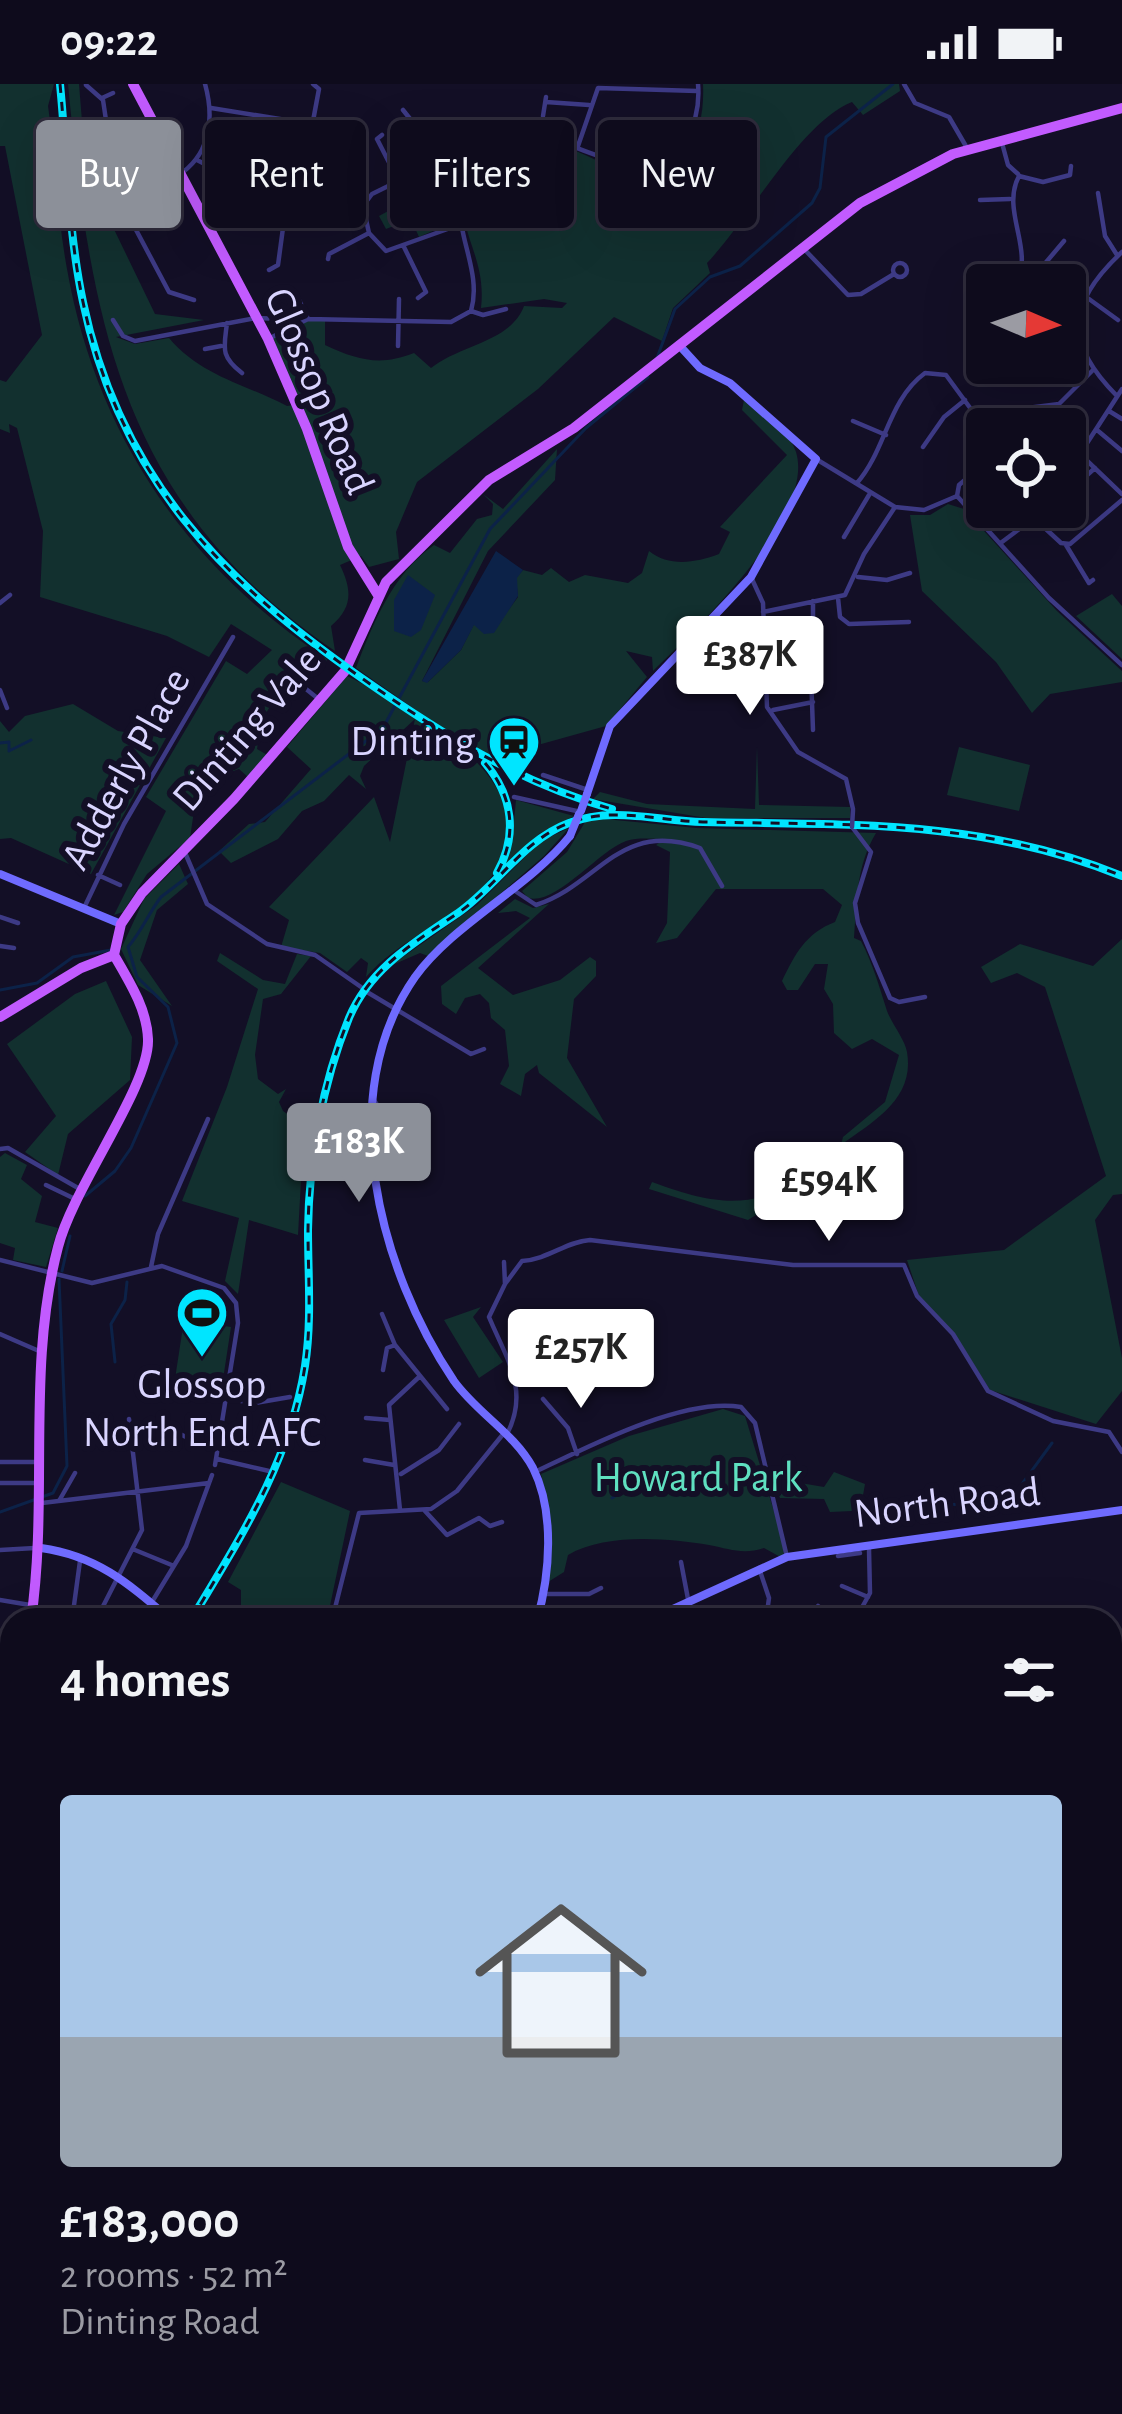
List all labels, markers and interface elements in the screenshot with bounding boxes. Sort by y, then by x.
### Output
text: 09:22 [60,19,158,64]
chip: Buy [36,120,181,228]
chip: Rent [205,120,366,228]
chip: Filters [390,120,574,228]
chip: New [598,120,757,228]
north arrow [966,264,1086,384]
map controls [966,264,1086,528]
street label: Glossop Road [257,282,381,500]
button: locate [966,408,1086,528]
pin: £387K [666,616,834,718]
text: £387K [703,635,797,674]
street label: Dinting Vale [165,639,329,819]
street label: Adderly Place [54,662,198,876]
station icon: Dinting [486,714,542,788]
place label: Dinting [350,721,476,763]
pin: £183K [275,1103,443,1205]
text: £183K [314,1122,404,1161]
pin: £594K [745,1142,913,1244]
text: £594K [781,1161,877,1200]
sports icon: Glossop North End AFC [174,1285,230,1359]
pin: £257K [497,1309,665,1411]
text: £257K [535,1328,627,1367]
place label: Glossop North End AFC [83,1364,321,1454]
park label: Howard Park [593,1457,803,1499]
street label: North Road [851,1471,1043,1535]
icon: filters [996,1647,1062,1713]
text: 4 homes [60,1655,230,1706]
icon: home [453,1873,669,2089]
text: £183,000 [60,2196,240,2247]
text: 2 rooms · 52 m² [60,2256,287,2295]
text: Dinting Road [60,2303,260,2342]

